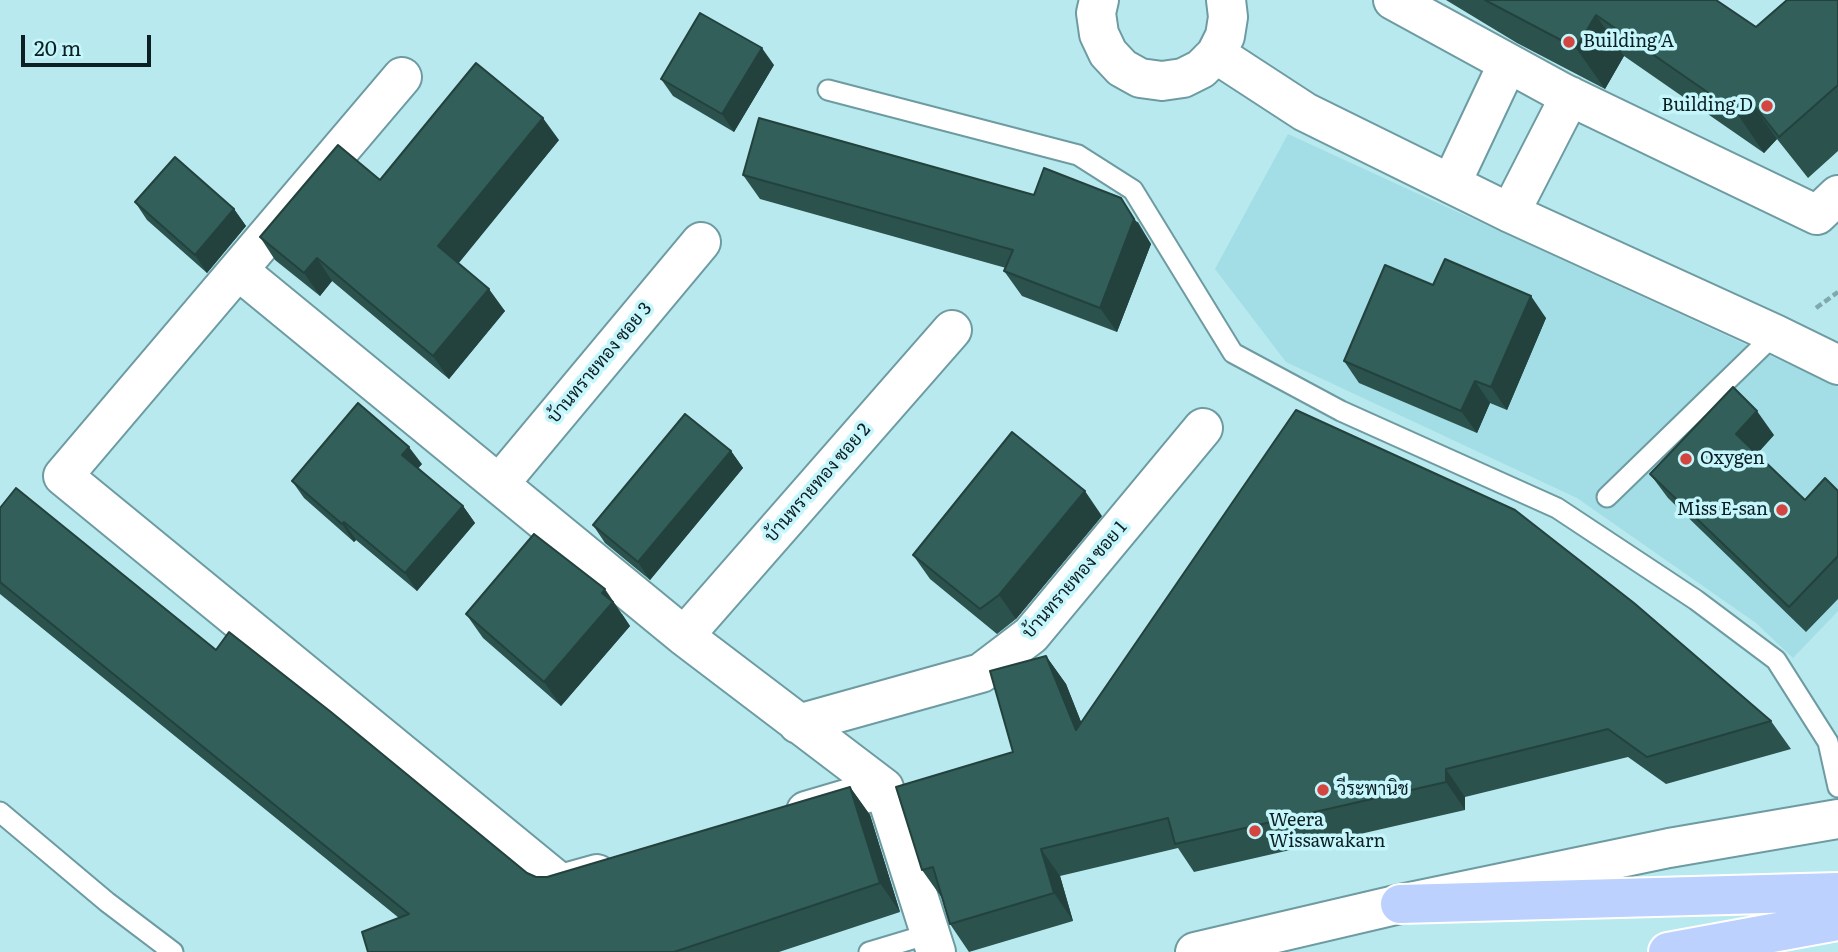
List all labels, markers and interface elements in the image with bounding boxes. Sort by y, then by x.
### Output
scale bar [24,21,154,65]
text: 20 m [34,31,81,62]
place label: Building A [1583,31,1674,53]
marker: Building A [1561,34,1577,50]
place label: Building D [1662,95,1753,117]
marker: Building D [1759,98,1775,114]
street label: บ้านทรายทอง ซอย 3 [543,298,657,428]
street label: บ้านทรายทอง ซอย 2 [761,419,875,547]
place label: Oxygen [1700,448,1765,470]
marker: Oxygen [1678,451,1694,467]
place label: Miss E-san [1677,499,1768,521]
marker: Miss E-san [1774,502,1790,518]
street label: บ้านทรายทอง ซอย 1 [1018,517,1132,643]
place label: วีระพานิช [1337,779,1409,801]
marker: วีระพานิช [1315,782,1331,798]
place label: Weera Wissawakarn [1269,810,1386,852]
marker: Weera Wissawakarn [1247,823,1263,839]

